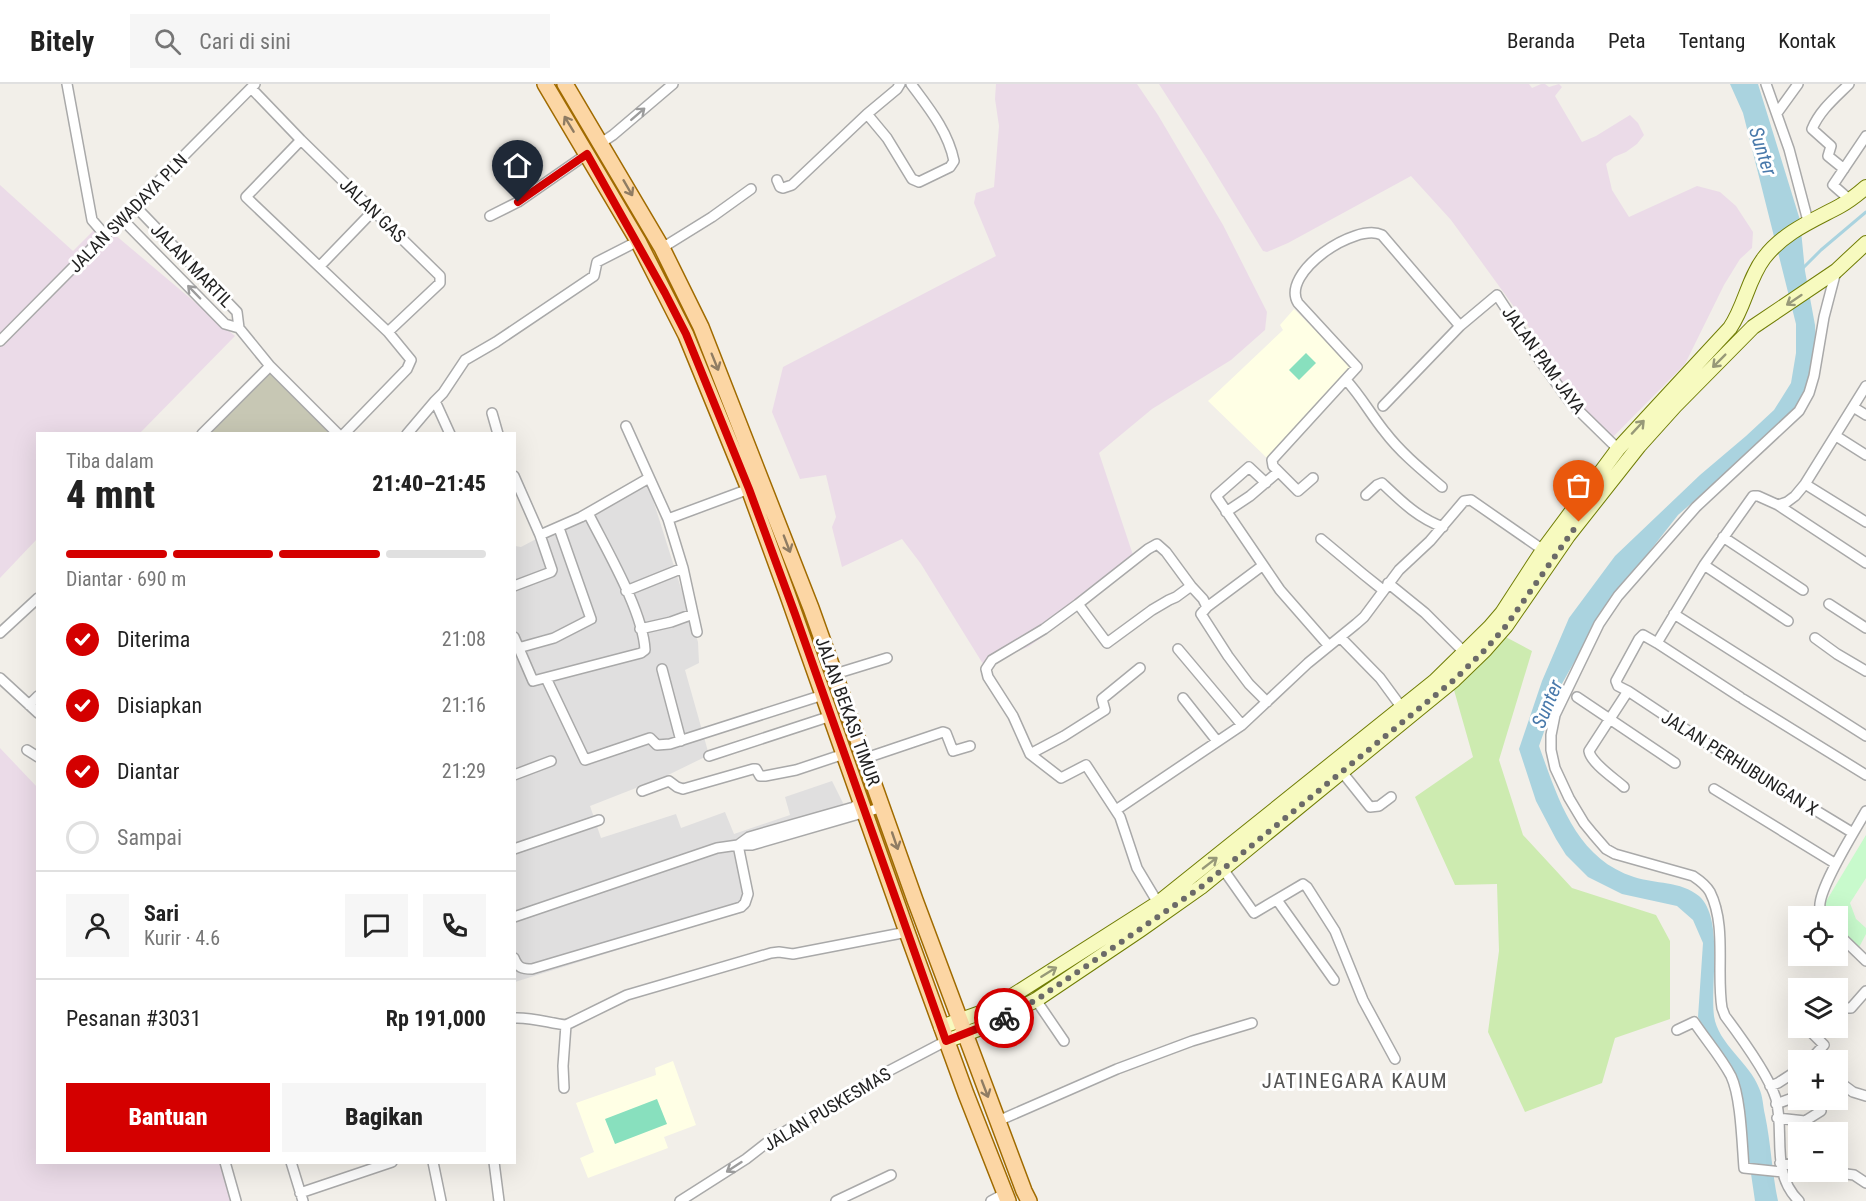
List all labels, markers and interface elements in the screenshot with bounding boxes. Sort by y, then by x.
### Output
search box [130,14,550,68]
text: Bitely [30,25,94,58]
icon: search [151,25,184,58]
text: Cari di sini [199,29,291,54]
text: Beranda [1507,29,1575,53]
text: Peta [1608,29,1646,53]
text: Tentang [1679,29,1745,53]
text: Kontak [1778,29,1836,53]
one-way arrow [630,107,645,121]
one-way arrow [562,116,574,133]
water label: Sunter [1744,124,1782,179]
pin [492,140,543,202]
street label: JALAN SWADAYA PLN [64,149,192,277]
icon: home [501,149,534,182]
street label: JALAN GAS [336,173,410,247]
one-way arrow [622,179,634,196]
street label: JALAN MARTIL [147,219,238,312]
one-way arrow [187,285,202,300]
one-way arrow [1786,294,1803,306]
street label: JALAN PAM JAYA [1498,302,1590,418]
one-way arrow [710,353,721,371]
one-way arrow [1711,354,1726,369]
one-way arrow [1631,420,1645,435]
text: Tiba dalam [66,449,154,473]
pin [1553,460,1604,522]
icon: bag [1562,469,1595,502]
text: 21:40–21:45 [372,471,486,496]
text: 4 mnt [66,472,155,518]
one-way arrow [782,534,793,552]
text: Diantar · 690 m [66,567,186,591]
icon: check [66,623,99,656]
text: Diterima [117,627,190,652]
text: 21:08 [442,627,486,651]
street label: JALAN BEKASI TIMUR [811,634,885,789]
water label: Sunter [1526,675,1568,732]
icon: check [66,689,99,722]
text: Disiapkan [117,693,202,718]
text: 21:16 [442,693,486,717]
street label: JALAN PERHUBUNGAN X [1658,706,1822,820]
icon: check [66,755,99,788]
text: Diantar [117,759,180,784]
text: 21:29 [442,759,486,783]
text: Sampai [117,825,182,850]
one-way arrow [890,831,901,849]
one-way arrow [1202,856,1218,869]
button: person [66,894,129,957]
button: chat [345,894,408,957]
button: phone [423,894,486,957]
text: Sari [144,901,179,926]
map controls [1788,906,1848,1182]
button: locate [1788,906,1848,966]
text: Kurir · 4.6 [144,926,220,950]
one-way arrow [1040,966,1057,978]
button: layers [1788,978,1848,1038]
courier [974,988,1034,1048]
icon: bike [988,1002,1021,1035]
text: Pesanan #3031 [66,1006,201,1031]
text: Rp 191,000 [386,1006,486,1031]
button: + [1788,1050,1848,1110]
street label: JALAN PUSKESMAS [760,1063,894,1155]
district label: JATINEGARA KAUM [1262,1069,1448,1093]
one-way arrow [981,1079,992,1098]
button: Bantuan [66,1083,270,1152]
button: Bagikan [282,1083,486,1152]
button: − [1788,1122,1848,1182]
one-way arrow [726,1161,743,1173]

